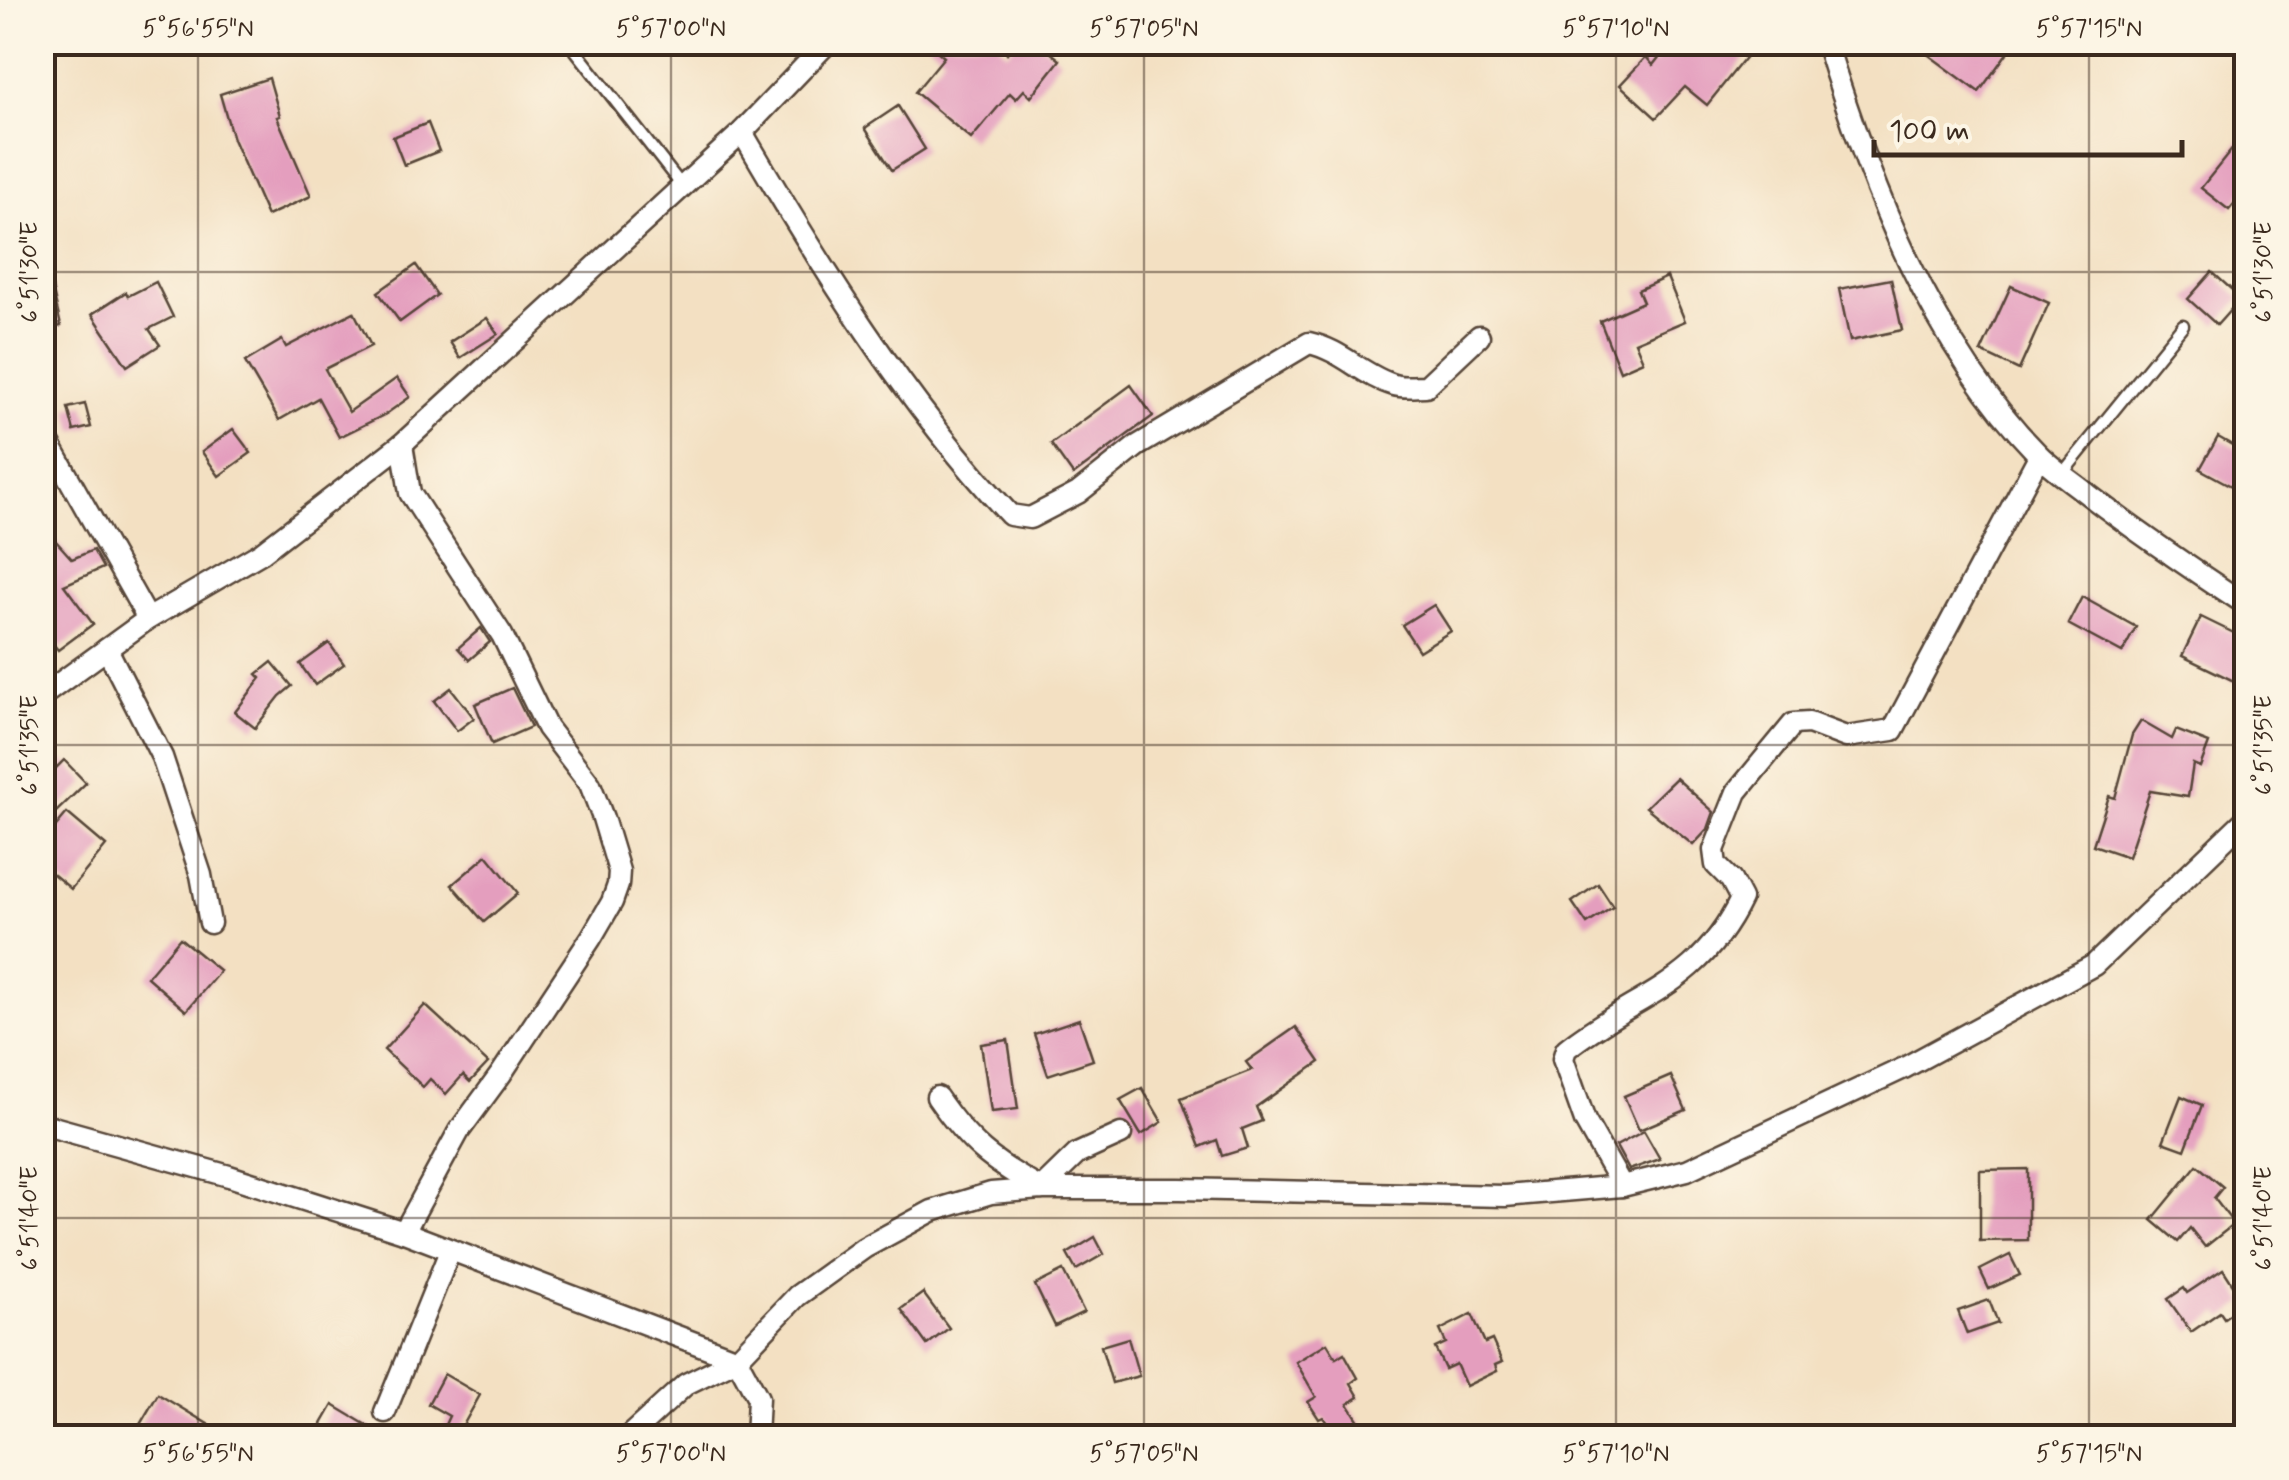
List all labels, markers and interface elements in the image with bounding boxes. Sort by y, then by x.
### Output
text: 5°56'55"N [142,13,254,46]
text: 5°57'00"N [616,13,726,46]
text: 5°57'05"N [1089,13,1199,46]
text: 5°57'10"N [1562,13,1670,46]
text: 5°57'15"N [2036,13,2142,46]
scale bar [1874,95,2182,157]
text: 100 m [1889,112,1970,151]
text: 6°51'30"E [14,221,47,323]
text: 6°51'30"E [2248,221,2281,323]
text: 6°51'35"E [14,695,47,795]
text: 6°51'35"E [2248,695,2281,795]
text: 6°51'40"E [14,1166,47,1270]
text: 6°51'40"E [2248,1166,2281,1270]
text: 5°56'55"N [142,1438,254,1471]
text: 5°57'00"N [616,1438,726,1471]
text: 5°57'05"N [1089,1438,1199,1471]
text: 5°57'10"N [1562,1438,1670,1471]
text: 5°57'15"N [2036,1438,2142,1471]

